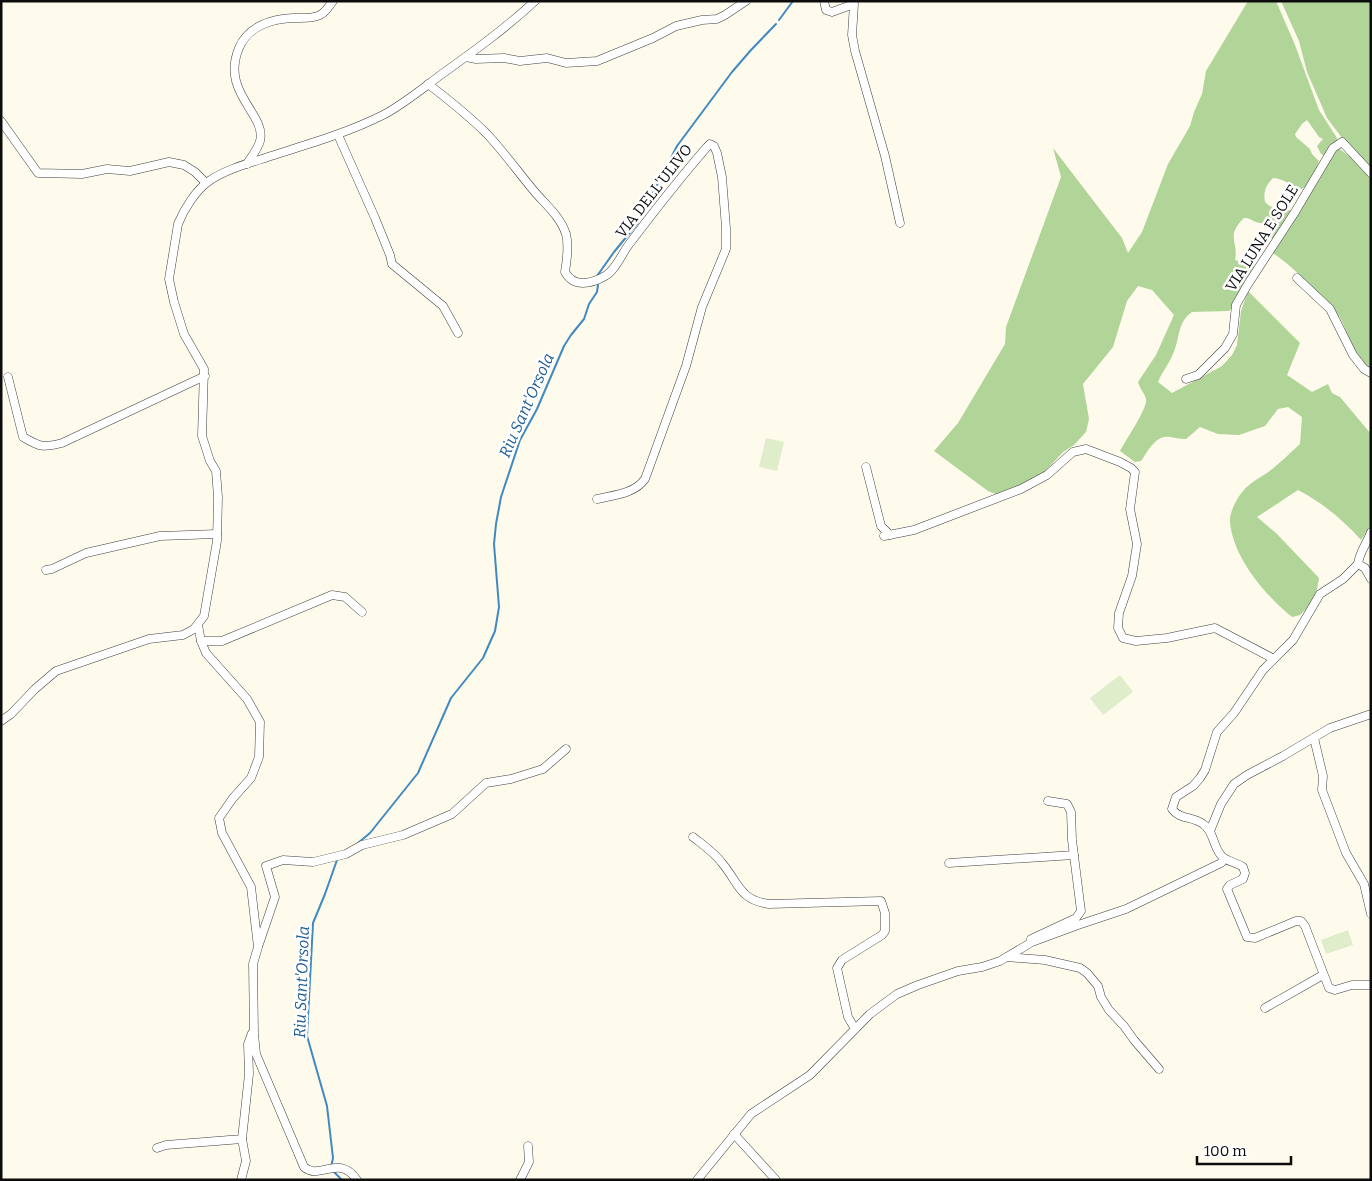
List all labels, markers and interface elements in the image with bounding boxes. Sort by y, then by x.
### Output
street label: VIA DELL'ULIVO [612,141,696,241]
street label: VIA LUNA E SOLE [1222,181,1302,295]
water label: Riu Sant'Orsola [495,350,558,460]
water label: Riu Sant'Orsola [290,926,313,1038]
scale bar [1197,1134,1291,1166]
text: 100 m [1204,1142,1247,1160]

